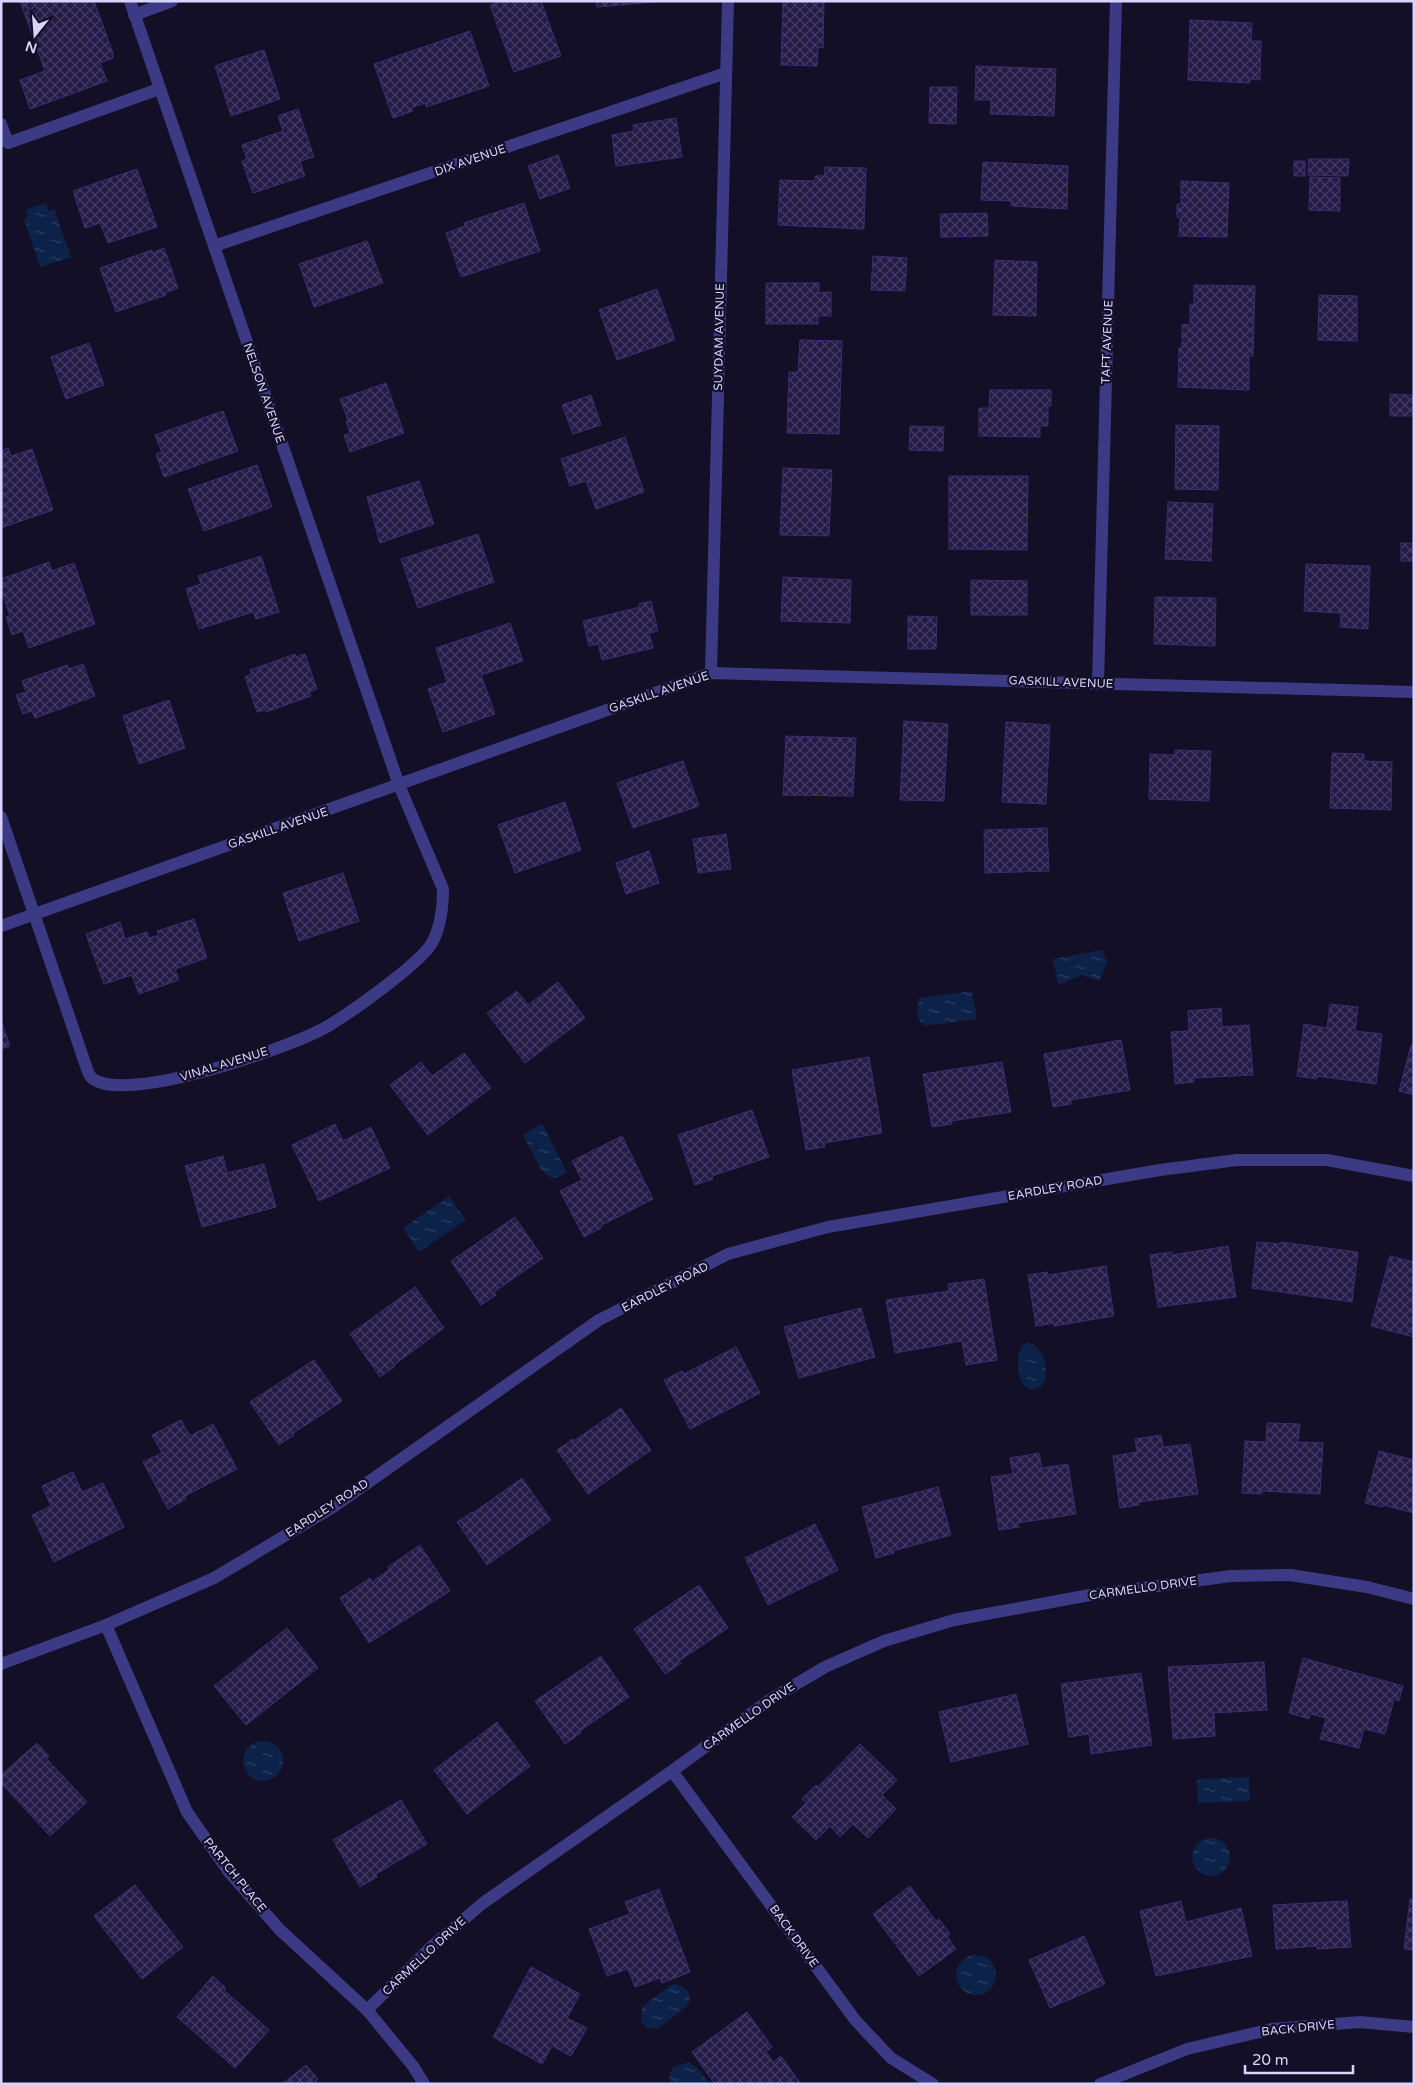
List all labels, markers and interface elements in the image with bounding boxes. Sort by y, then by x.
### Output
north arrow [10,10,60,60]
text: N [23,37,39,57]
street label: DIX AVENUE [433,141,508,179]
street label: SUYDAM AVENUE [711,283,727,391]
street label: TAFT AVENUE [1099,299,1115,384]
street label: NELSON AVENUE [240,341,288,445]
street label: GASKILL AVENUE [607,668,711,716]
street label: GASKILL AVENUE [1008,673,1114,691]
street label: GASKILL AVENUE [226,804,330,852]
street label: VINAL AVENUE [178,1044,270,1084]
street label: EARDLEY ROAD [1007,1173,1103,1203]
street label: EARDLEY ROAD [619,1259,711,1315]
street label: EARDLEY ROAD [283,1476,371,1540]
street label: CARMELLO DRIVE [1088,1573,1198,1602]
street label: CARMELLO DRIVE [700,1679,798,1753]
street label: PARTCH PLACE [201,1835,270,1915]
street label: BACK DRIVE [767,1902,821,1970]
street label: CARMELLO DRIVE [379,1914,469,1998]
street label: BACK DRIVE [1261,2017,1336,2039]
scale bar [1245,2042,1352,2074]
text: 20 m [1252,2051,1289,2069]

